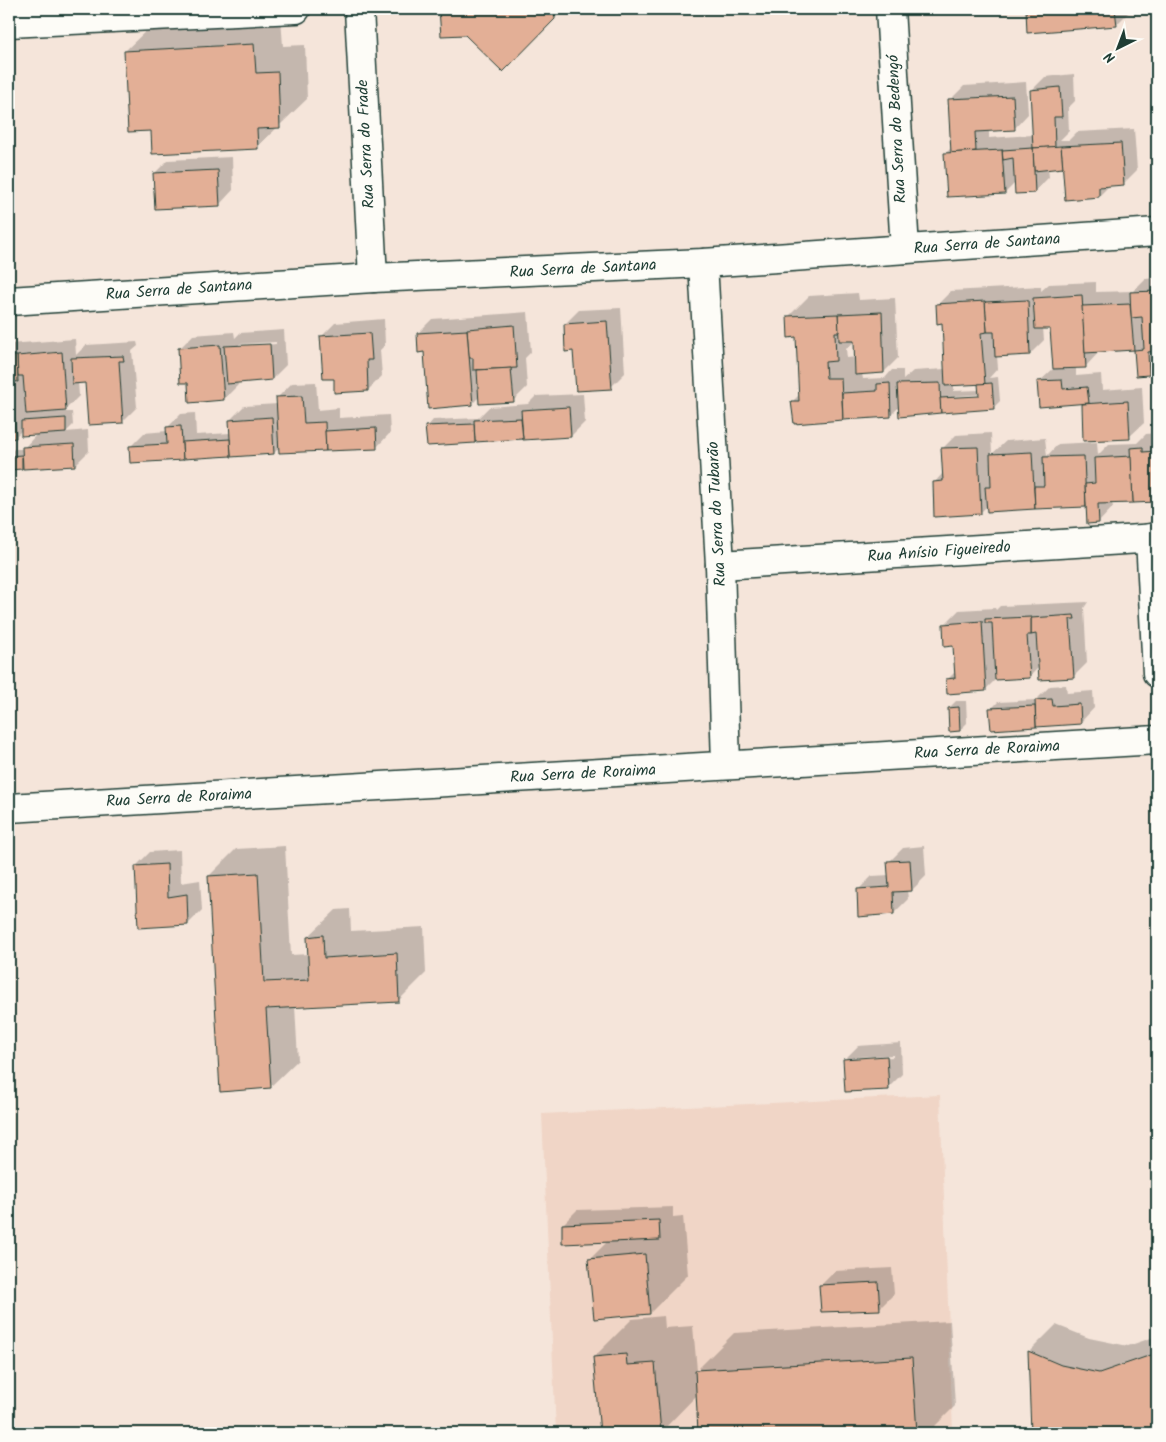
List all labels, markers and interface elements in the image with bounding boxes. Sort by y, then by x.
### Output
north arrow [1094,22,1144,72]
text: N [1099,46,1121,68]
street label: Rua Serra do Bedengó [881,53,913,204]
street label: Rua Serra do Frade [350,79,382,209]
street label: Rua Serra de Santana [913,226,1061,262]
street label: Rua Serra de Santana [509,253,657,285]
street label: Rua Serra de Santana [105,272,253,308]
street label: Rua Serra do Tubarão [701,441,733,587]
street label: Rua Anísio Figueiredo [867,535,1011,569]
street label: Rua Serra de Roraima [913,734,1061,766]
street label: Rua Serra de Roraima [509,758,657,790]
street label: Rua Serra de Roraima [105,782,253,814]

